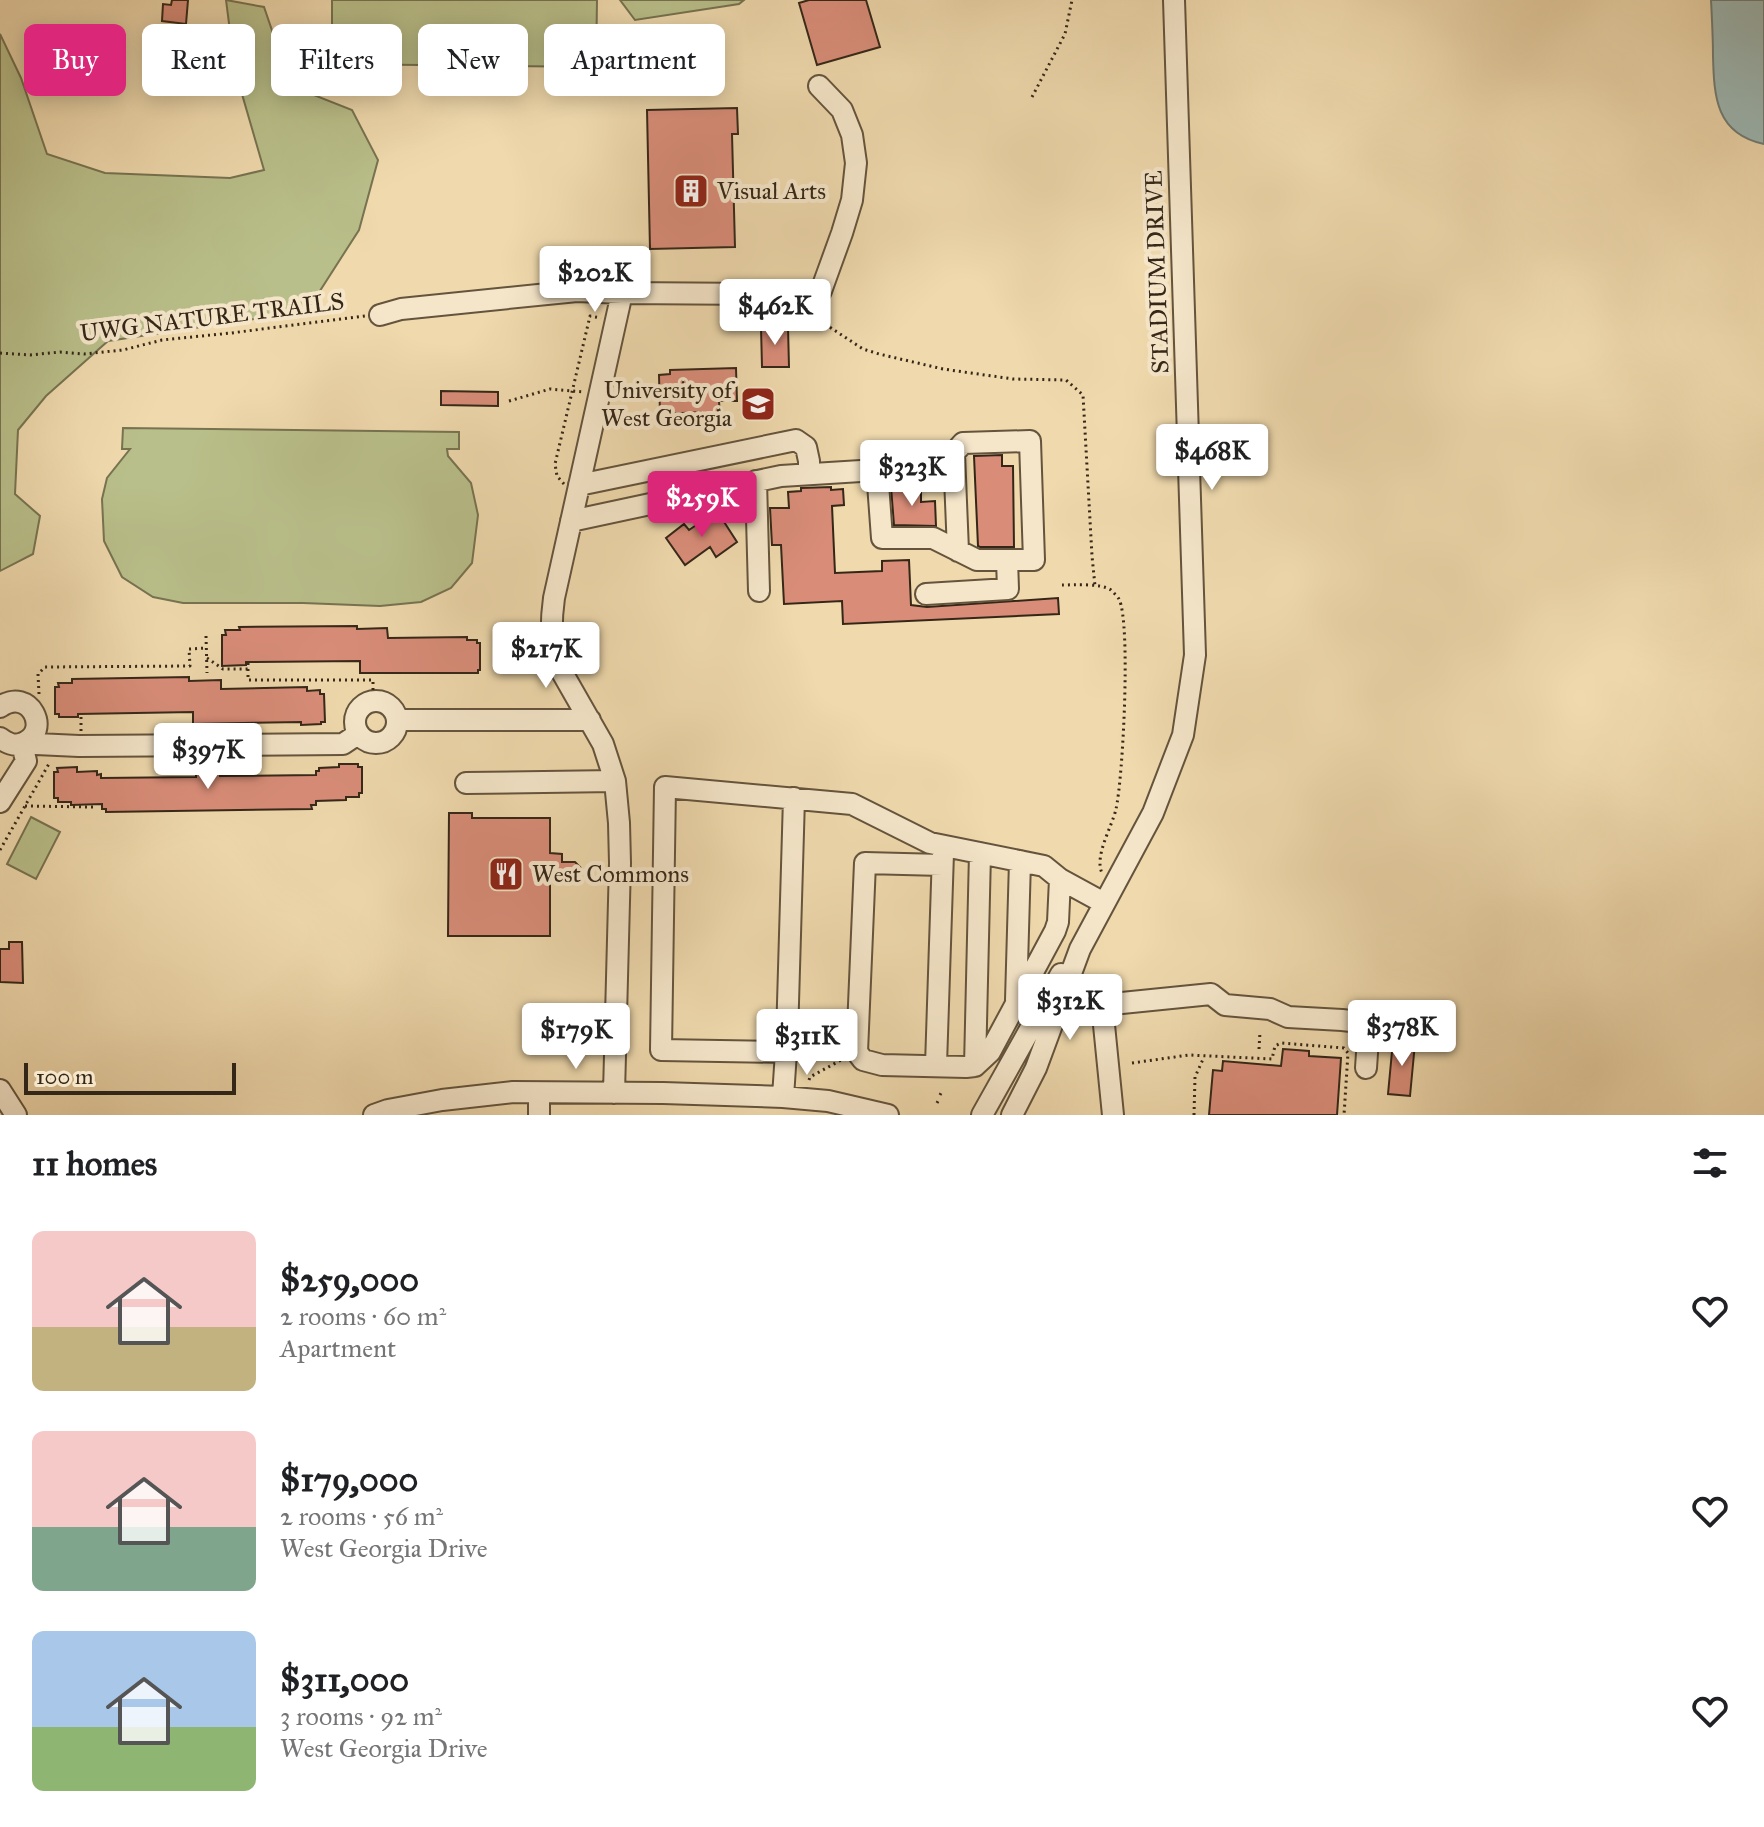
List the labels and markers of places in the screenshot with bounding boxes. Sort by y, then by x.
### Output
building icon: Visual Arts [672,172,710,210]
place label: Visual Arts [716,176,826,206]
pin: $202K [539,246,651,314]
pin: $462K [719,279,831,347]
place label: University of West Georgia [601,375,736,433]
school or university icon: University of West Georgia [739,385,777,423]
pin: $468K [1156,424,1268,492]
pin: $323K [856,440,968,508]
pin: $259K [646,471,758,539]
pin: $217K [490,622,602,690]
pin: $397K [152,723,264,791]
restaurant icon: West Commons [487,855,525,893]
place label: West Commons [532,859,689,889]
pin: $312K [1014,974,1126,1042]
pin: $378K [1346,1000,1458,1068]
pin: $179K [520,1003,632,1071]
pin: $311K [751,1009,863,1077]

